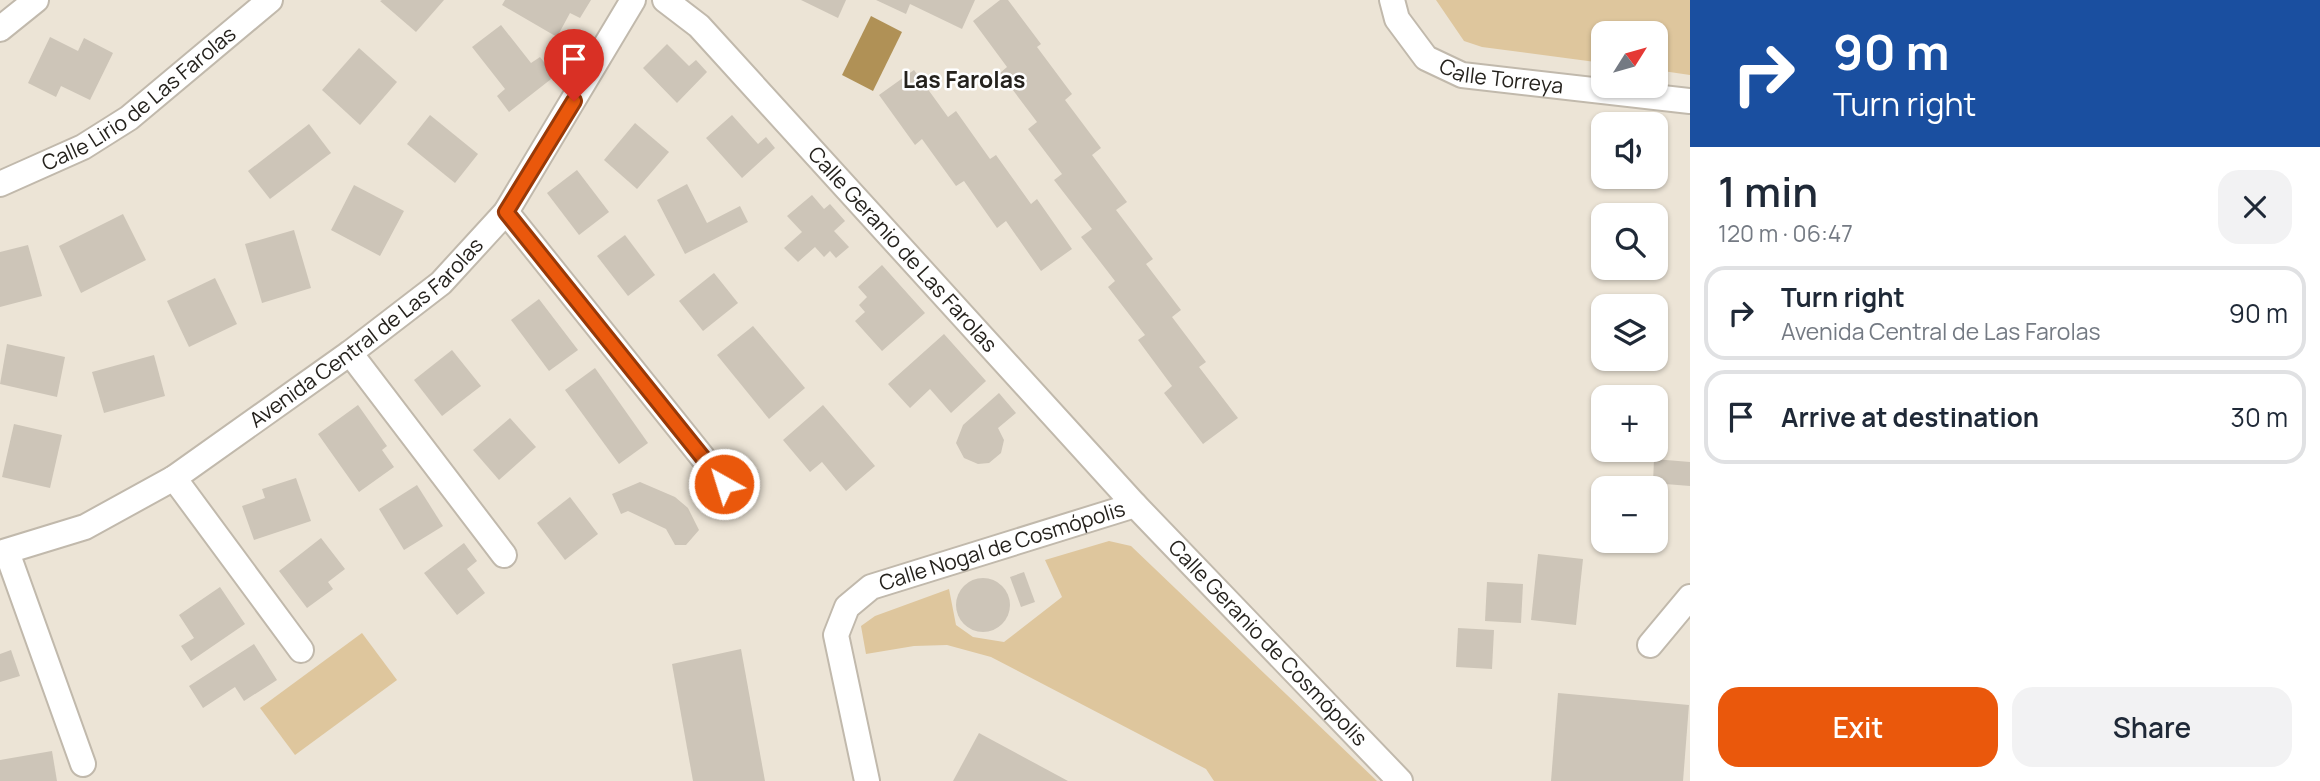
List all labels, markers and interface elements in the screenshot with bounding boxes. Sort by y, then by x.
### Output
text: 90 m [1833,18,1950,85]
street label: Calle Lirio de Las Farolas [37,20,241,177]
north arrow [1591,21,1668,98]
map controls [1591,21,1668,553]
icon: right [1718,28,1809,119]
pin [544,29,604,101]
icon: arrive [555,40,593,78]
street label: Calle Torreya [1435,51,1565,99]
district label: Las Farolas [903,63,1025,95]
text: Turn right [1833,82,1976,126]
button: sound [1591,112,1668,189]
street label: Calle Geranio de Las Farolas [802,140,1004,358]
text: 1 min [1718,162,1818,220]
button: close [2218,170,2292,244]
button: search [1591,203,1668,280]
text: 120 m · 06:47 [1718,217,1853,249]
street label: Avenida Central de Las Farolas [243,231,489,433]
text: Turn right [1781,279,1905,315]
button: layers [1591,294,1668,371]
icon: right [1722,294,1760,332]
text: 90 m [2229,295,2288,331]
text: Avenida Central de Las Farolas [1781,315,2101,347]
button: + [1591,385,1668,462]
icon: arrive [1722,398,1760,436]
text: Arrive at destination [1781,399,2039,435]
text: 30 m [2231,399,2288,435]
position arrow [687,447,761,521]
button: − [1591,476,1668,553]
street label: Calle Nogal de Cosmópolis [875,494,1128,597]
street label: Calle Geranio de Cosmópolis [1163,533,1374,752]
button: Exit [1718,687,1998,767]
button: Share [2012,687,2292,767]

